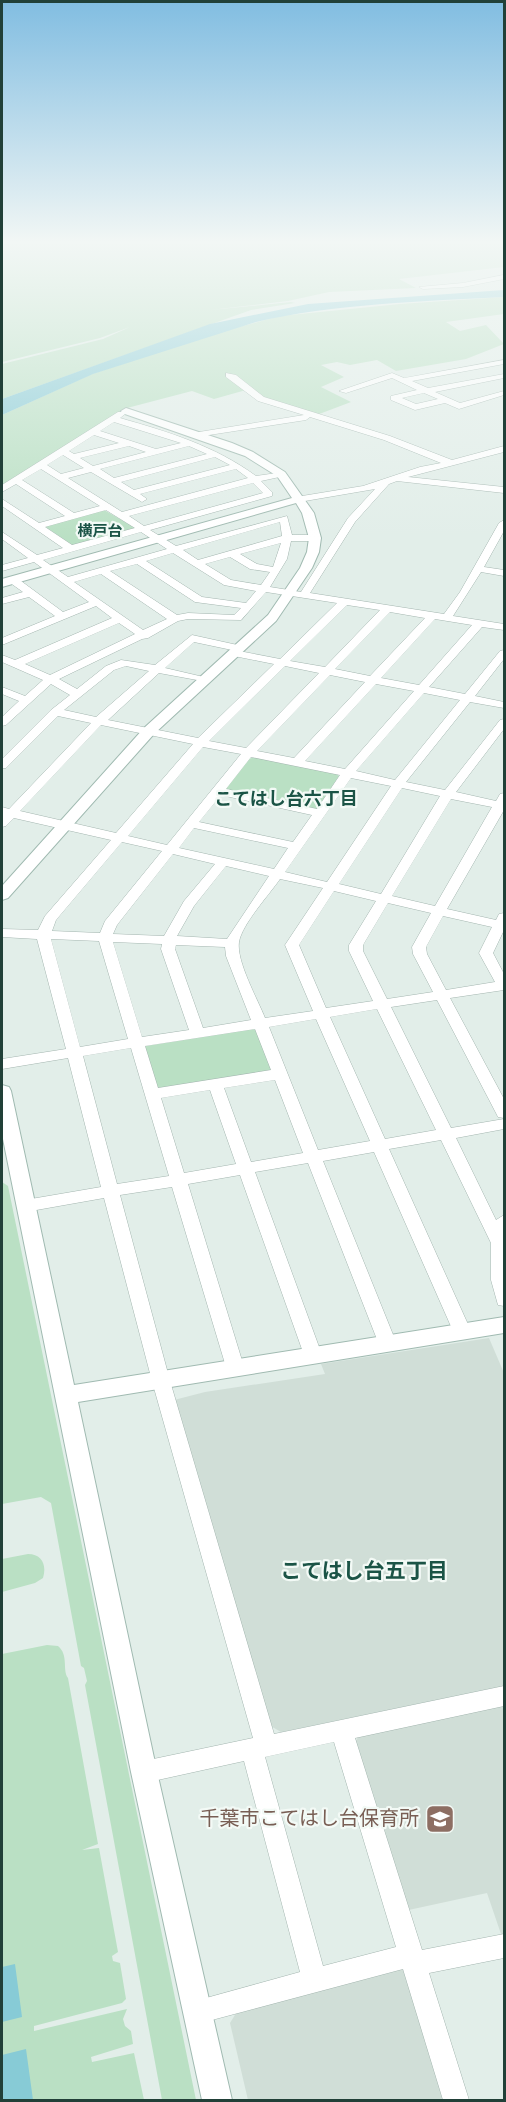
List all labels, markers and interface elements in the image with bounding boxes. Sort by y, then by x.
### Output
district label: 横戸台 [77,522,123,541]
district label: こてはし台六丁目 [214,789,358,810]
district label: こてはし台五丁目 [280,1559,448,1584]
school or university icon: 千葉市こてはし台保育所 [424,1803,456,1835]
place label: 千葉市こてはし台保育所 [199,1807,419,1831]

